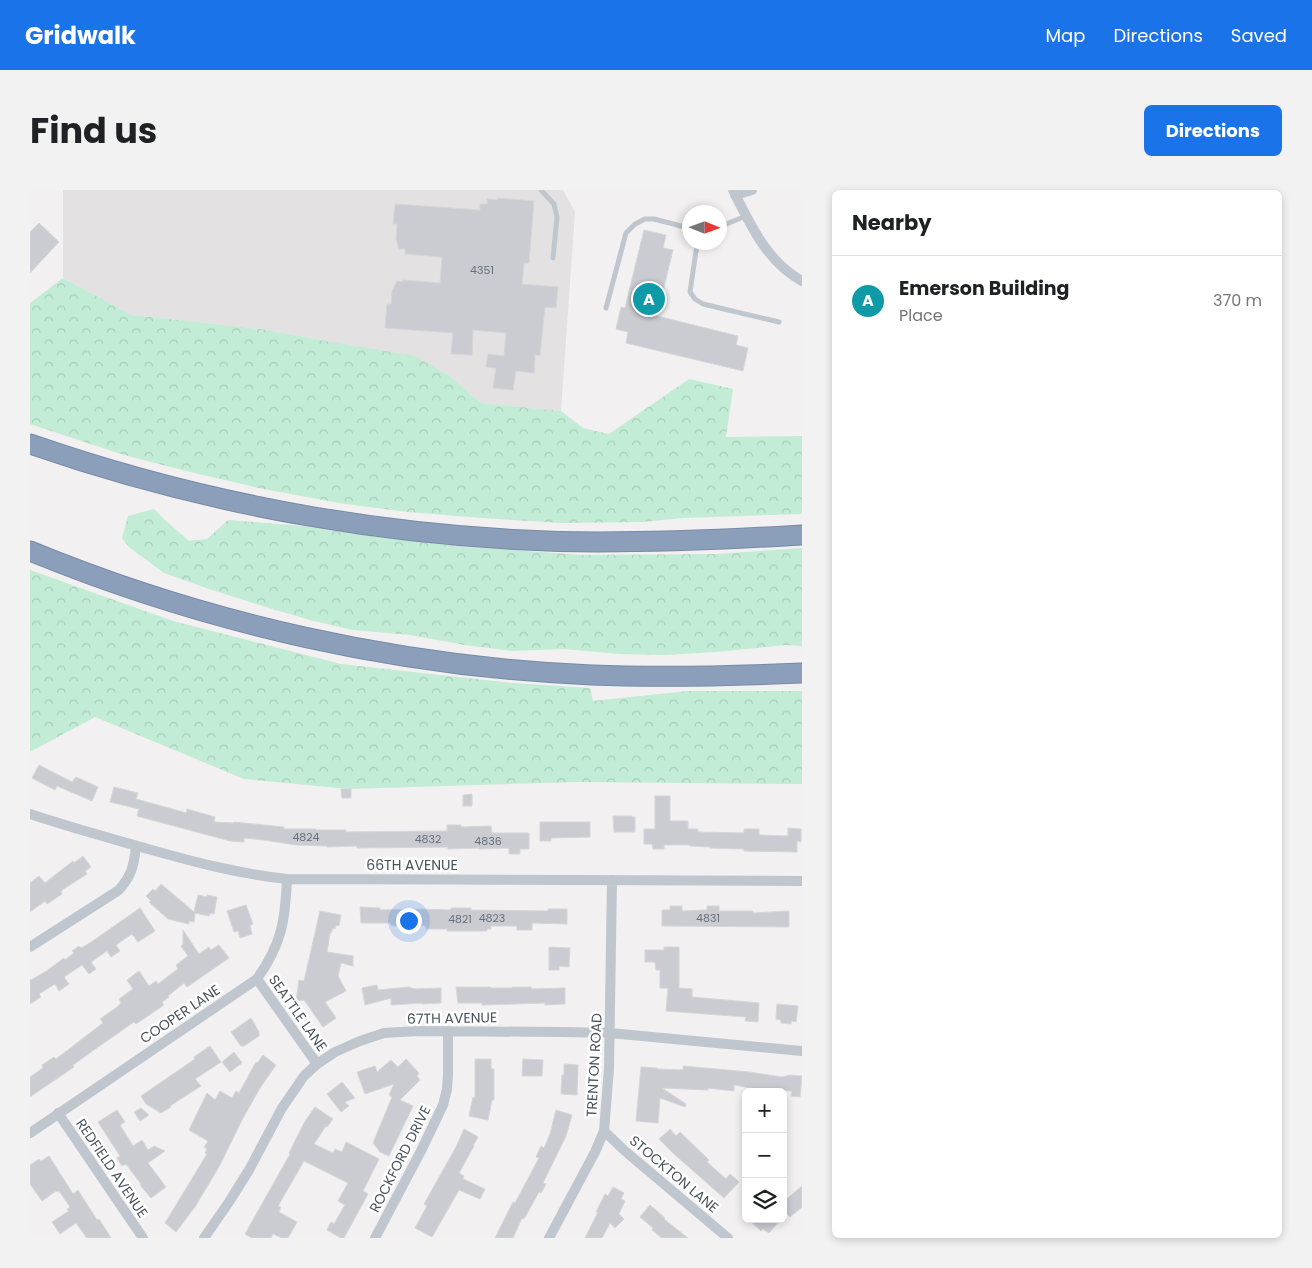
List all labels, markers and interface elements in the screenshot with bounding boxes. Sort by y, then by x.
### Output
text: Gridwalk [25,19,136,52]
text: Map [1046,23,1085,48]
text: Directions [1113,23,1203,48]
text: Saved [1231,23,1287,48]
button: Directions [1144,105,1282,156]
text: Find us [30,106,157,155]
north arrow [682,205,727,250]
text: Nearby [852,208,932,237]
house number: 4351 [470,262,494,278]
text: Emerson Building [899,275,1070,302]
pin: A [633,280,665,318]
text: A [862,289,874,312]
text: 370 m [1213,289,1262,312]
text: Place [899,304,943,327]
house number: 4824 [292,829,320,845]
house number: 4832 [415,831,441,847]
house number: 4836 [474,833,502,849]
street label: 66TH AVENUE [366,855,458,875]
your location [396,908,422,934]
house number: 4823 [479,910,505,926]
house number: 4831 [696,910,720,926]
house number: 4821 [448,911,472,927]
street label: SEATTLE LANE [264,971,332,1055]
street label: COOPER LANE [136,980,224,1048]
street label: 67TH AVENUE [407,1007,497,1029]
street label: TRENTON ROAD [581,1012,607,1118]
map controls [742,1088,787,1223]
button: + [742,1088,787,1133]
street label: ROCKFORD DRIVE [364,1102,436,1216]
street label: REDFIELD AVENUE [71,1115,153,1221]
street label: STOCKTON LANE [625,1131,723,1217]
button: − [742,1133,787,1178]
button: layers [742,1178,787,1223]

